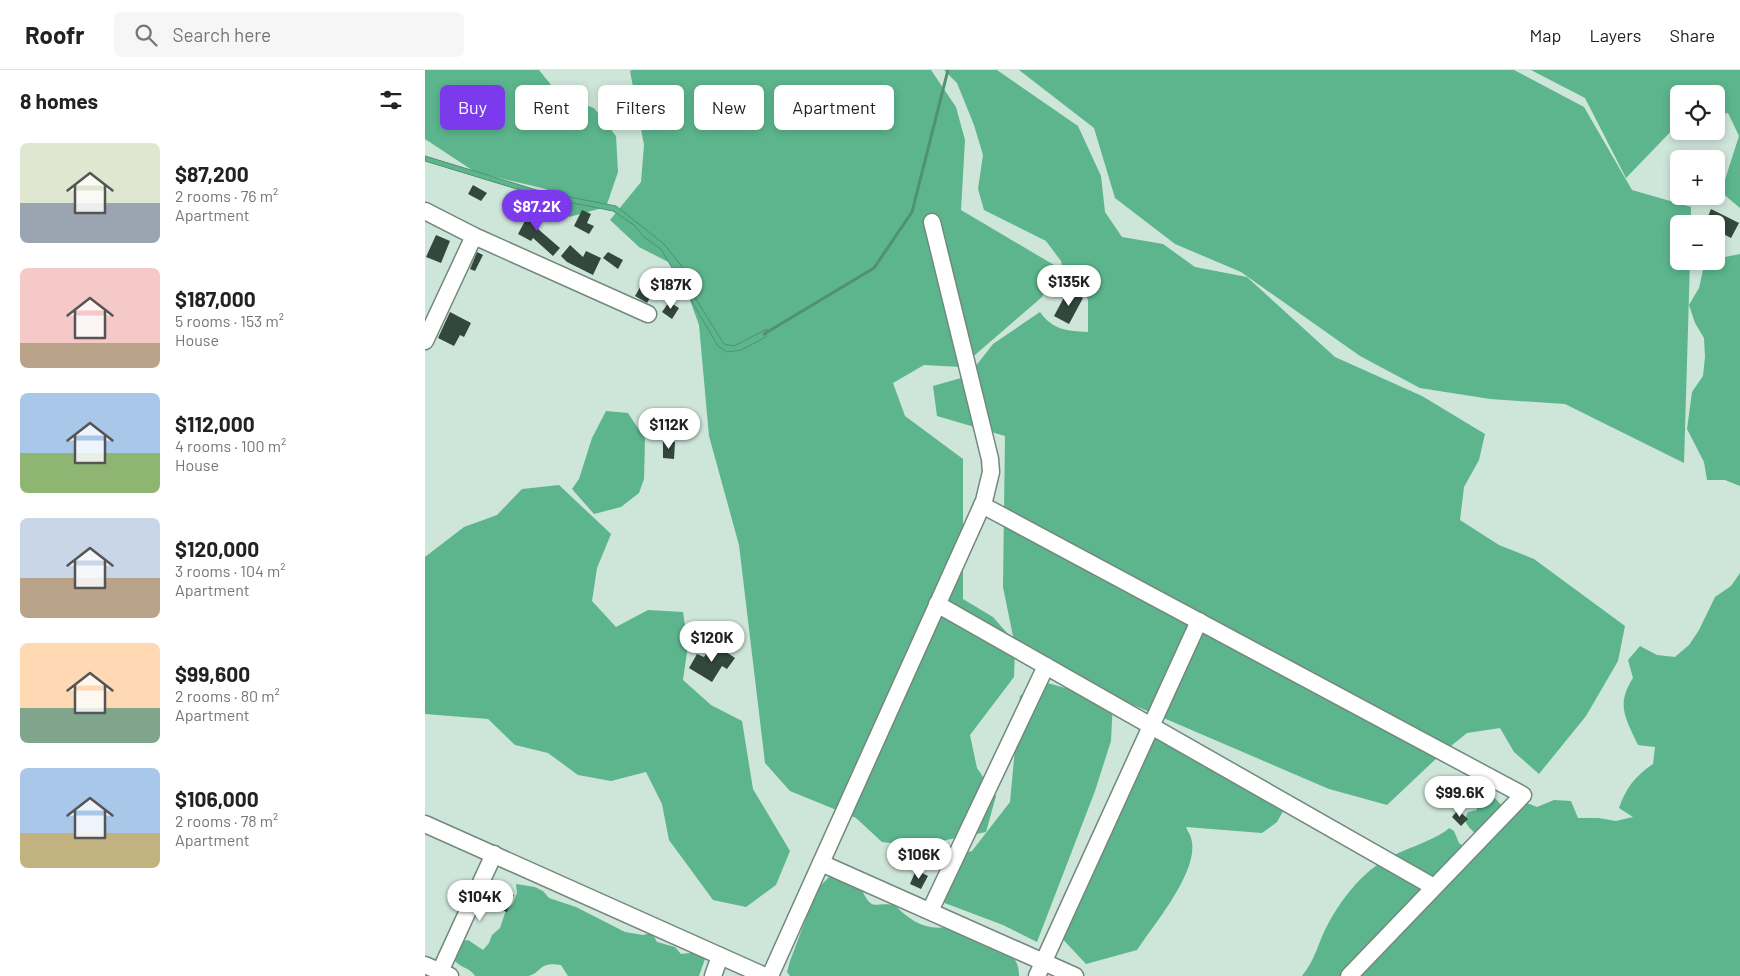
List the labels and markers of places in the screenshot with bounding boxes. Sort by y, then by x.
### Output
pin: $87.2K [496,190,578,232]
pin: $135K [1034,264,1104,307]
pin: $187K [636,268,706,310]
pin: $112K [634,408,704,450]
pin: $120K [677,620,747,663]
pin: $99.6K [1419,776,1501,818]
pin: $106K [884,838,954,880]
pin: $104K [445,880,515,922]

